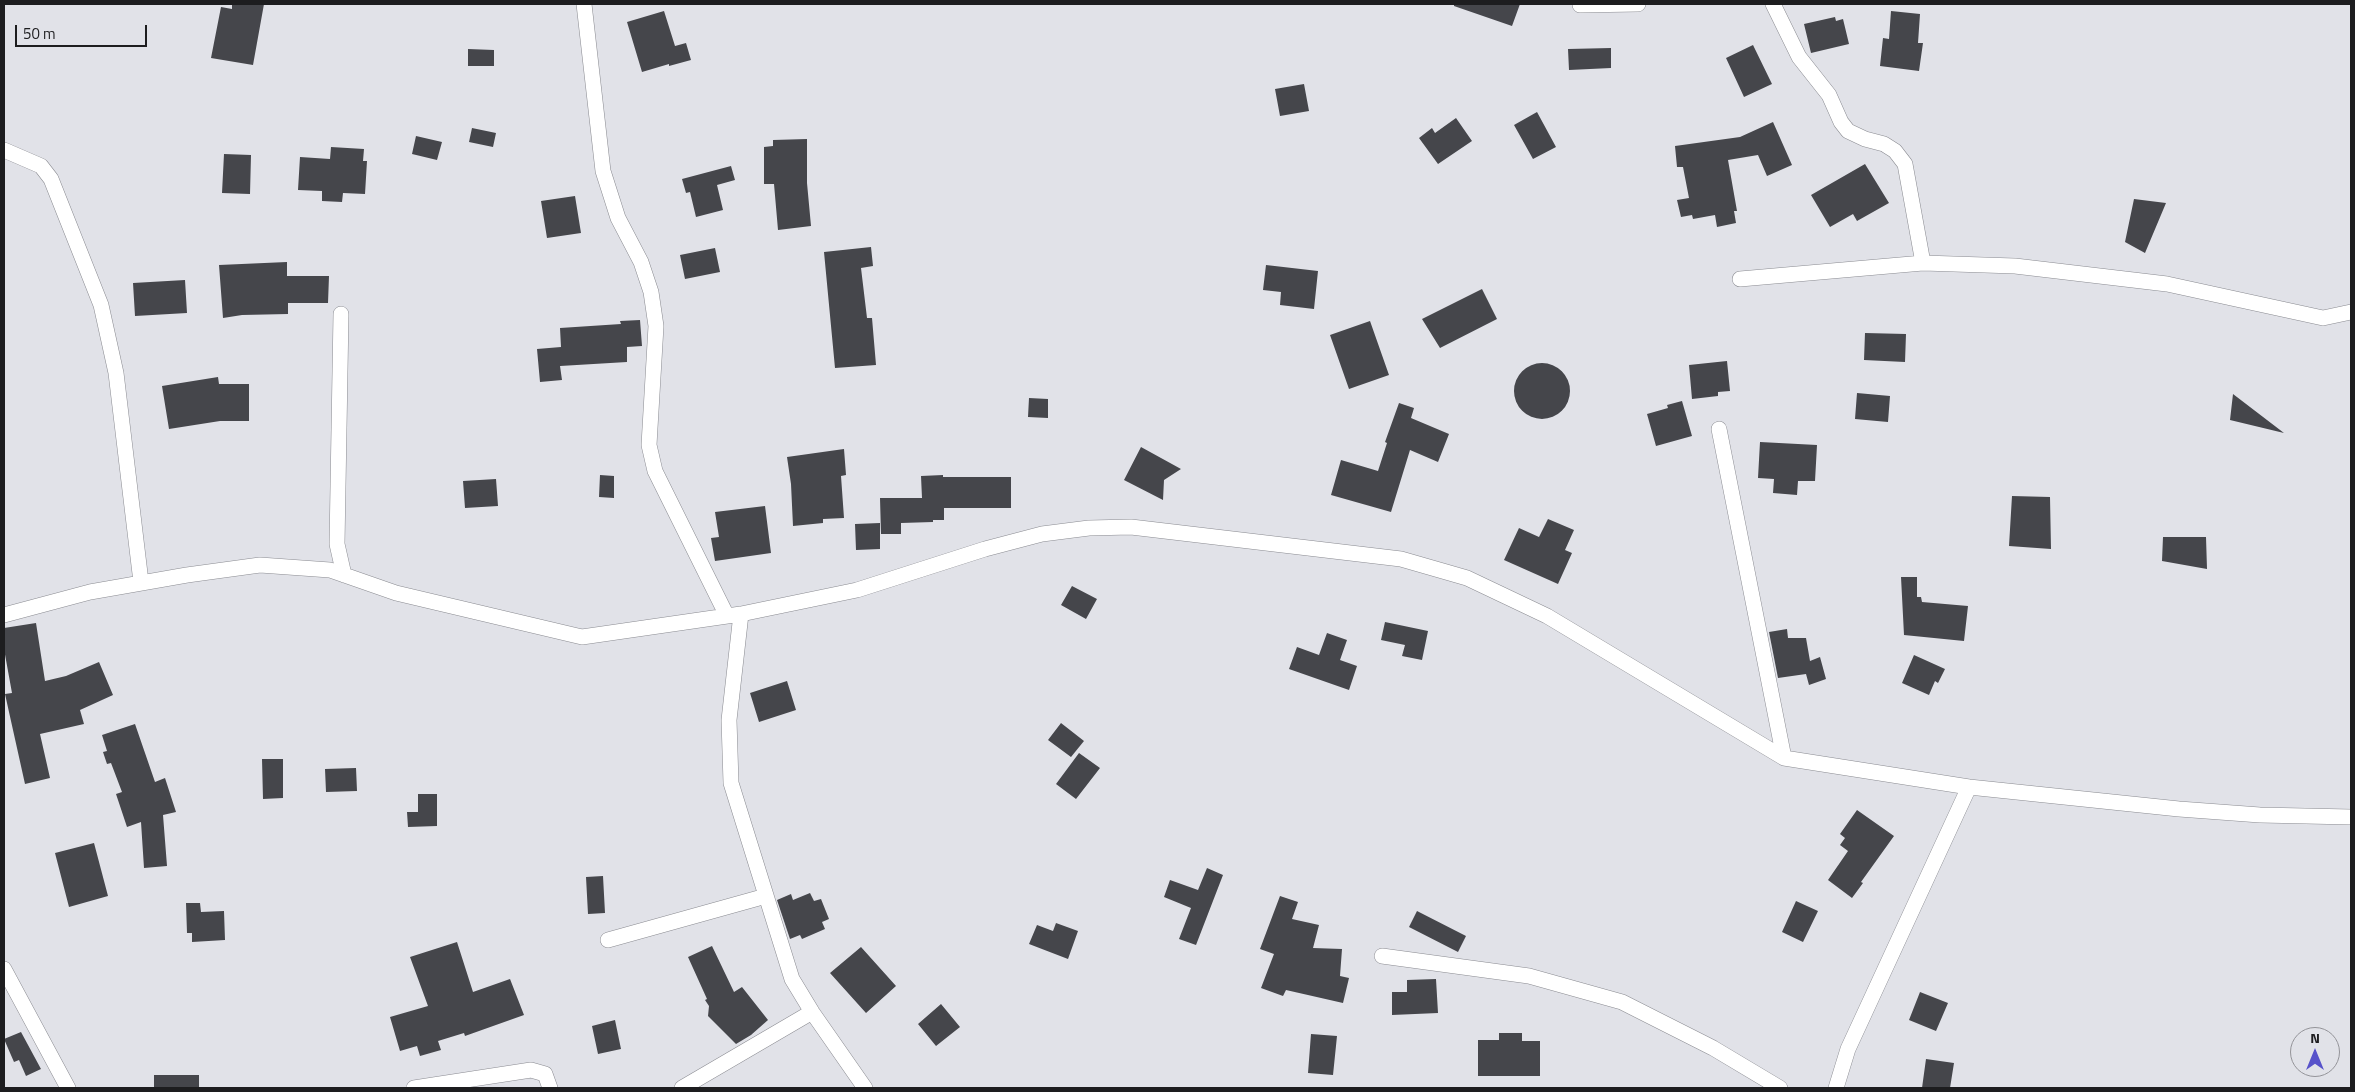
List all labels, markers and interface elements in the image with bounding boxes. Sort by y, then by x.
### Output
scale bar [18,15,150,47]
text: 50 m [23,22,56,45]
north arrow [2290,1027,2340,1077]
text: N [2310,1027,2320,1048]

